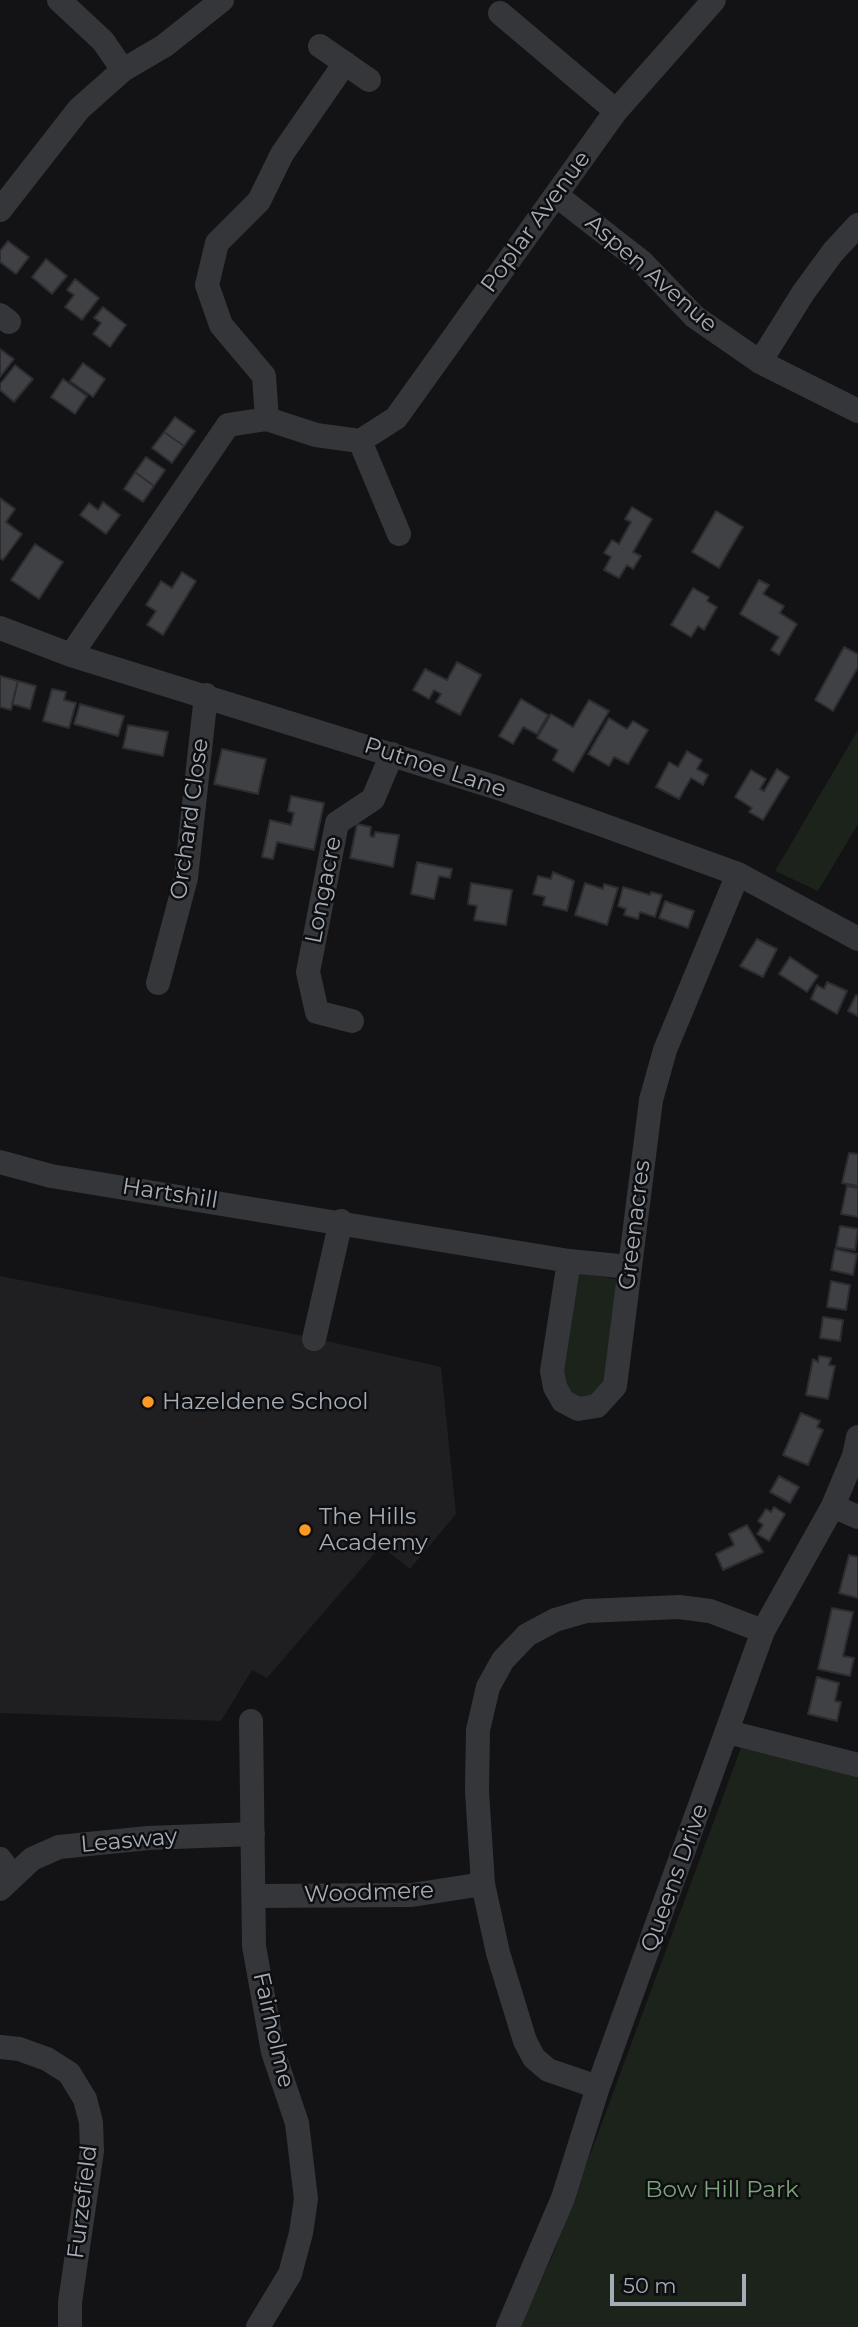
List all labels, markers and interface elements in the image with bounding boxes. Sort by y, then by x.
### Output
street label: Poplar Avenue [475,146,597,298]
street label: Aspen Avenue [580,209,722,339]
street label: Putnoe Lane [360,732,510,804]
street label: Orchard Close [165,737,215,901]
street label: Longacre [300,834,348,946]
street label: Greenacres [613,1159,657,1291]
street label: Hartshill [120,1173,220,1215]
place label: Hazeldene School [162,1388,368,1416]
marker: Hazeldene School [140,1394,156,1410]
place label: The Hills Academy [319,1503,428,1557]
marker: The Hills Academy [297,1522,313,1538]
street label: Queens Drive [635,1800,715,1956]
street label: Leasway [80,1823,178,1859]
street label: Woodmere [304,1877,434,1909]
street label: Fairholme [246,1970,300,2090]
street label: Furzefield [62,2144,104,2260]
park label: Bow Hill Park [645,2176,799,2204]
scale bar [613,2260,750,2304]
text: 50 m [623,2273,677,2298]

